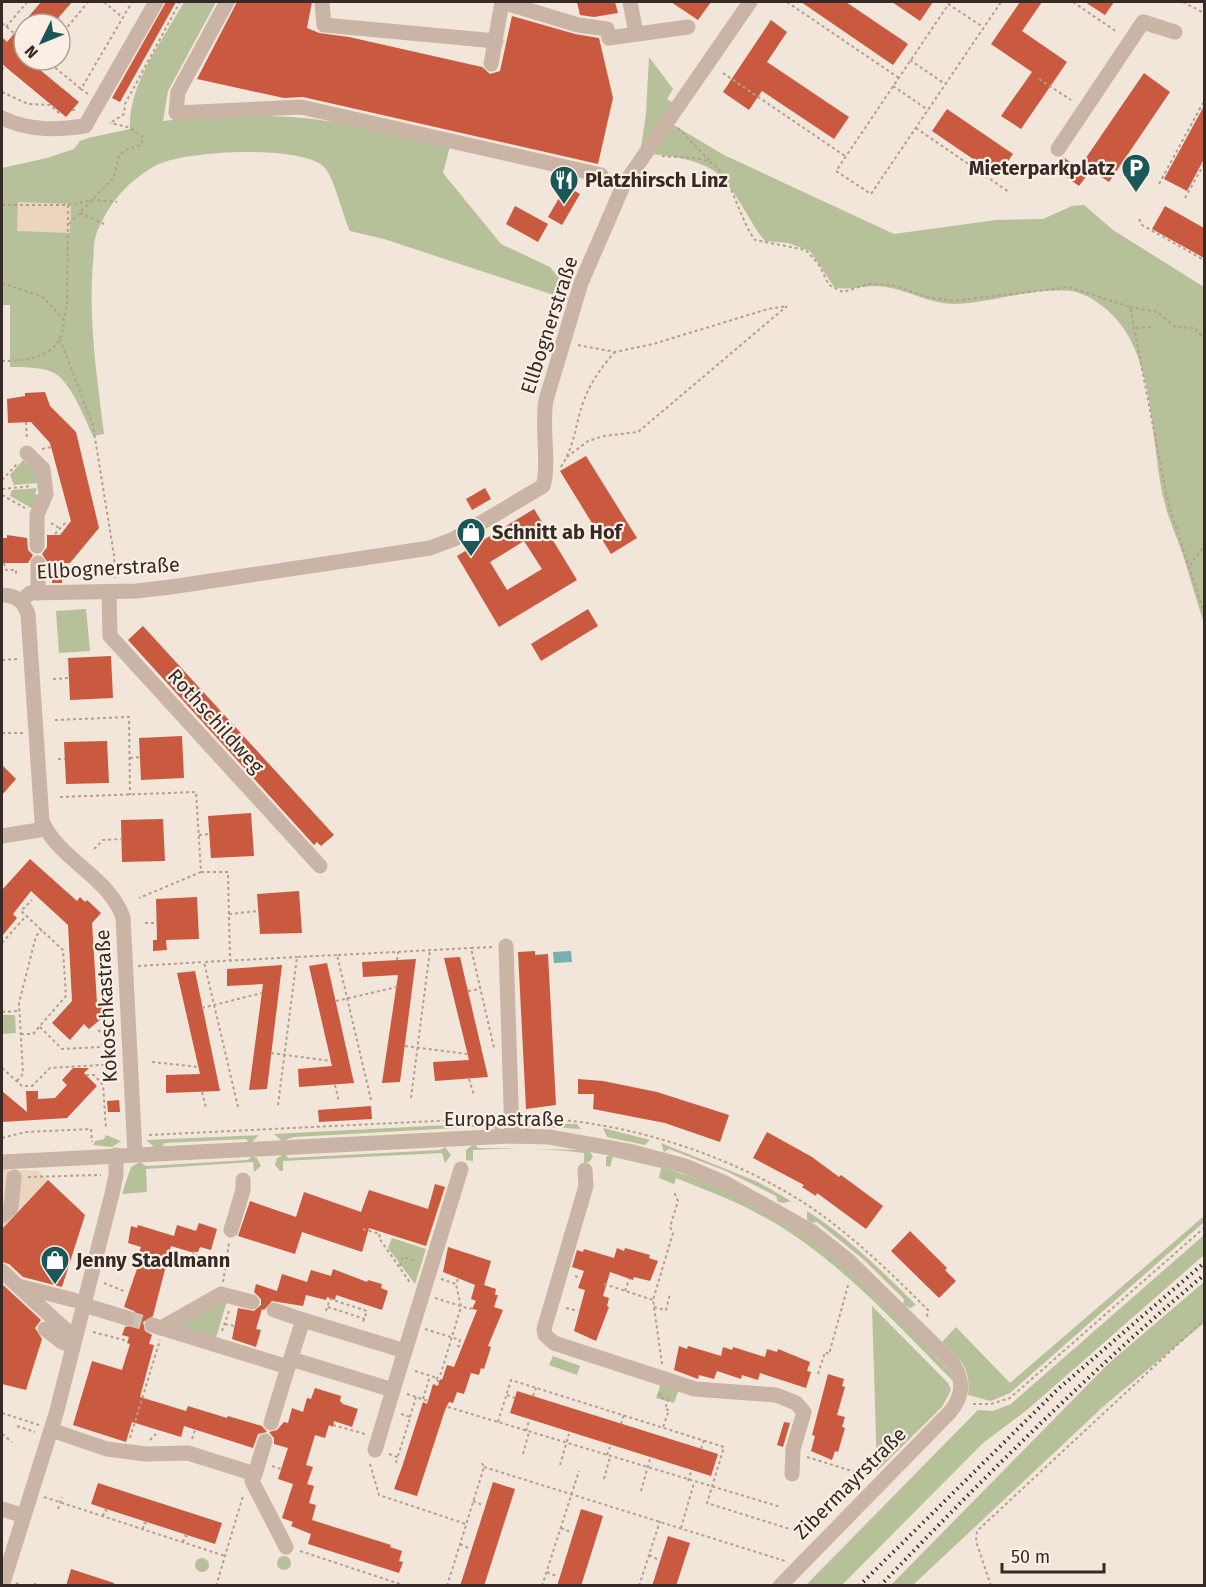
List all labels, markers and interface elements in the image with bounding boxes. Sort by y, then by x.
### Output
north arrow [12,12,72,72]
text: N [21,42,42,62]
parking icon: Mieterparkplatz [1120,152,1152,194]
place label: Mieterparkplatz [969,156,1115,180]
restaurant icon: Platzhirsch Linz [548,164,580,206]
place label: Platzhirsch Linz [585,168,728,192]
street label: Ellbognerstraße [515,253,583,397]
shop icon: Schnitt ab Hof [455,516,487,558]
place label: Schnitt ab Hof [492,520,624,544]
street label: Ellbognerstraße [36,552,180,584]
street label: Rothschildweg [163,664,269,779]
street label: Kokoschkastraße [90,929,122,1083]
street label: Europastraße [444,1107,564,1131]
shop icon: Jenny Stadlmann [39,1244,71,1286]
place label: Jenny Stadlmann [75,1248,230,1272]
street label: Zibermayrstraße [789,1422,911,1544]
scale bar [1002,1536,1104,1574]
text: 50 m [1011,1546,1050,1568]

